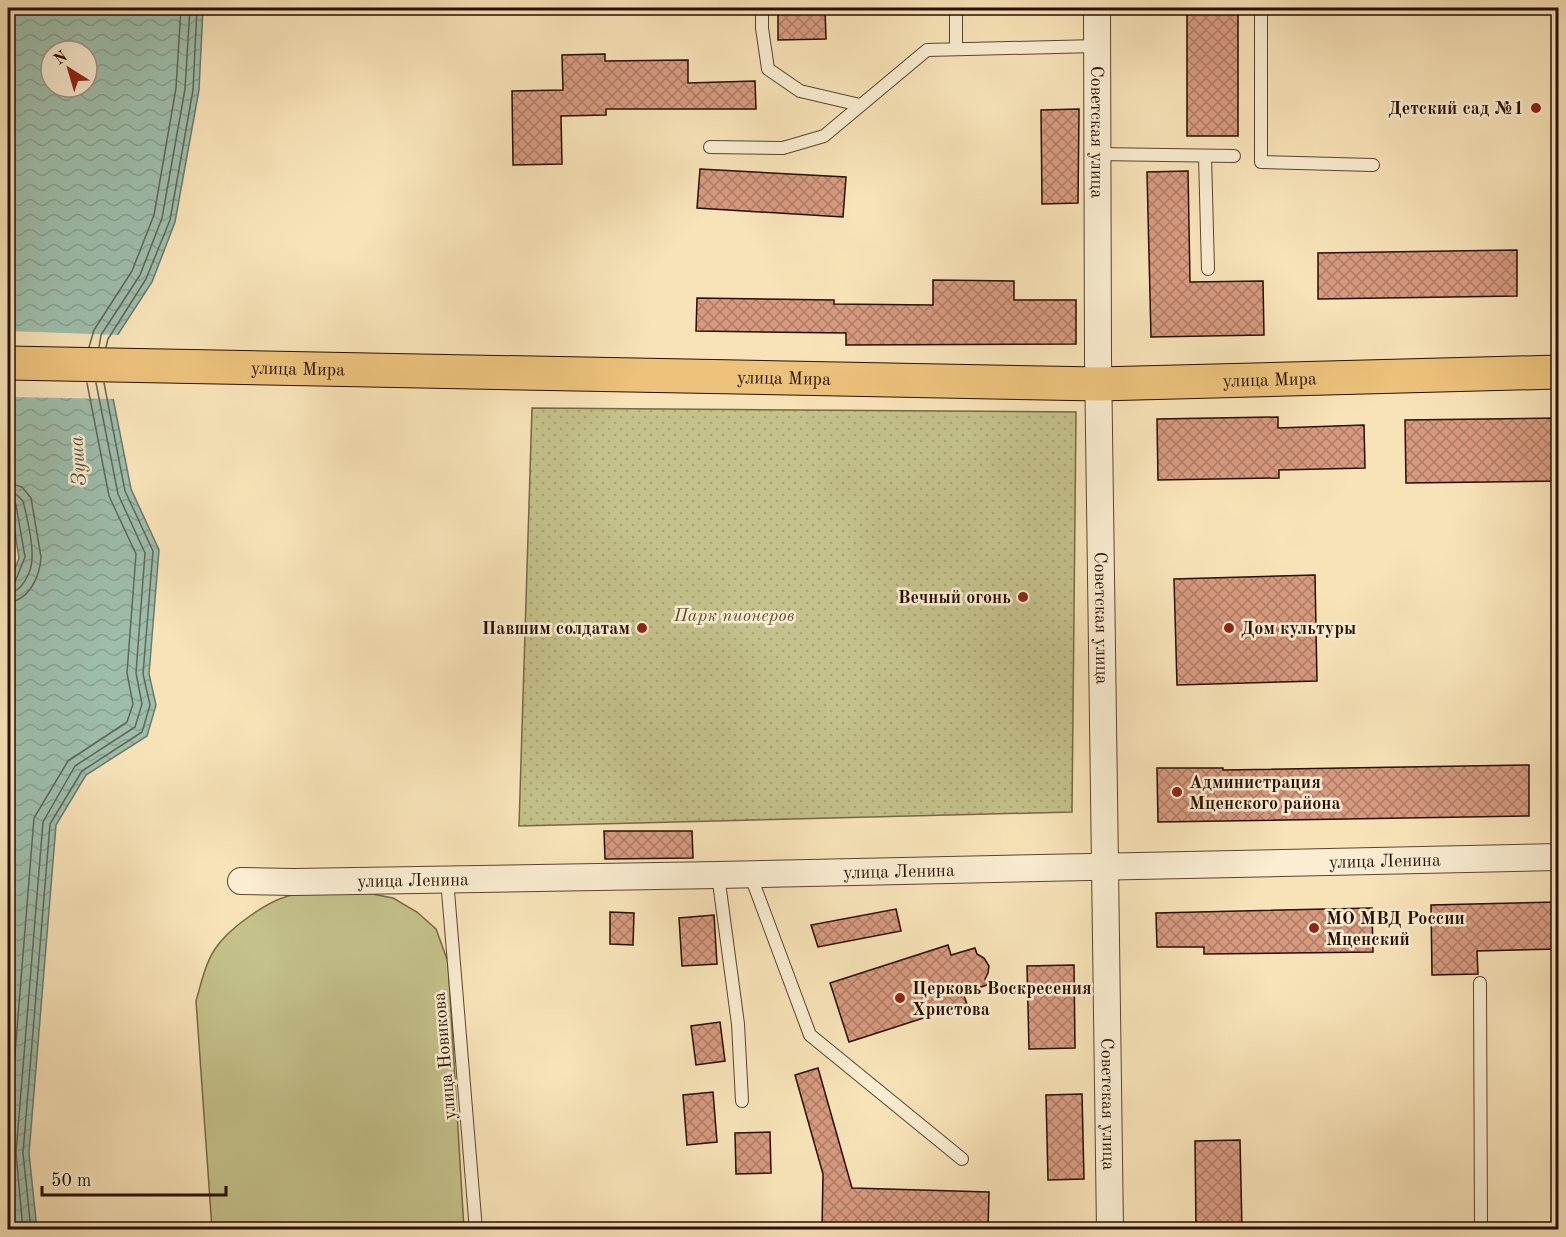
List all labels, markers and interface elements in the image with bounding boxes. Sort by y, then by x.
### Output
north arrow [39,39,99,99]
text: N [51,48,71,69]
street label: Советская улица [1087,66,1106,198]
place label: Детский сад №1 [1388,100,1524,118]
marker: Детский сад №1 [1529,101,1543,115]
street label: улица Мира [251,360,345,379]
street label: улица Мира [737,369,831,389]
street label: улица Мира [1222,370,1317,391]
water label: Зуша [67,435,91,486]
street label: Советская улица [1091,551,1110,685]
place label: Вечный огонь [898,589,1011,607]
marker: Вечный огонь [1016,590,1030,604]
park label: Парк пионеров [673,607,795,625]
place label: Павшим солдатам [482,620,630,638]
place label: Дом культуры [1241,620,1356,638]
marker: Павшим солдатам [635,621,649,635]
marker: Дом культуры [1222,621,1236,635]
place label: Администрация Мценского района [1189,774,1341,813]
marker: Администрация Мценского района [1170,785,1184,799]
street label: улица Ленина [1329,852,1441,872]
street label: улица Ленина [843,862,955,882]
street label: улица Ленина [357,871,469,891]
place label: МО МВД России Мценский [1326,910,1465,949]
marker: МО МВД России Мценский [1307,921,1321,935]
place label: Церковь Воскресения Христова [912,980,1092,1019]
street label: улица Новикова [430,991,460,1120]
marker: Церковь Воскресения Христова [893,991,907,1005]
street label: Советская улица [1097,1037,1117,1171]
scale bar [42,1159,226,1197]
text: 50 m [51,1172,91,1190]

